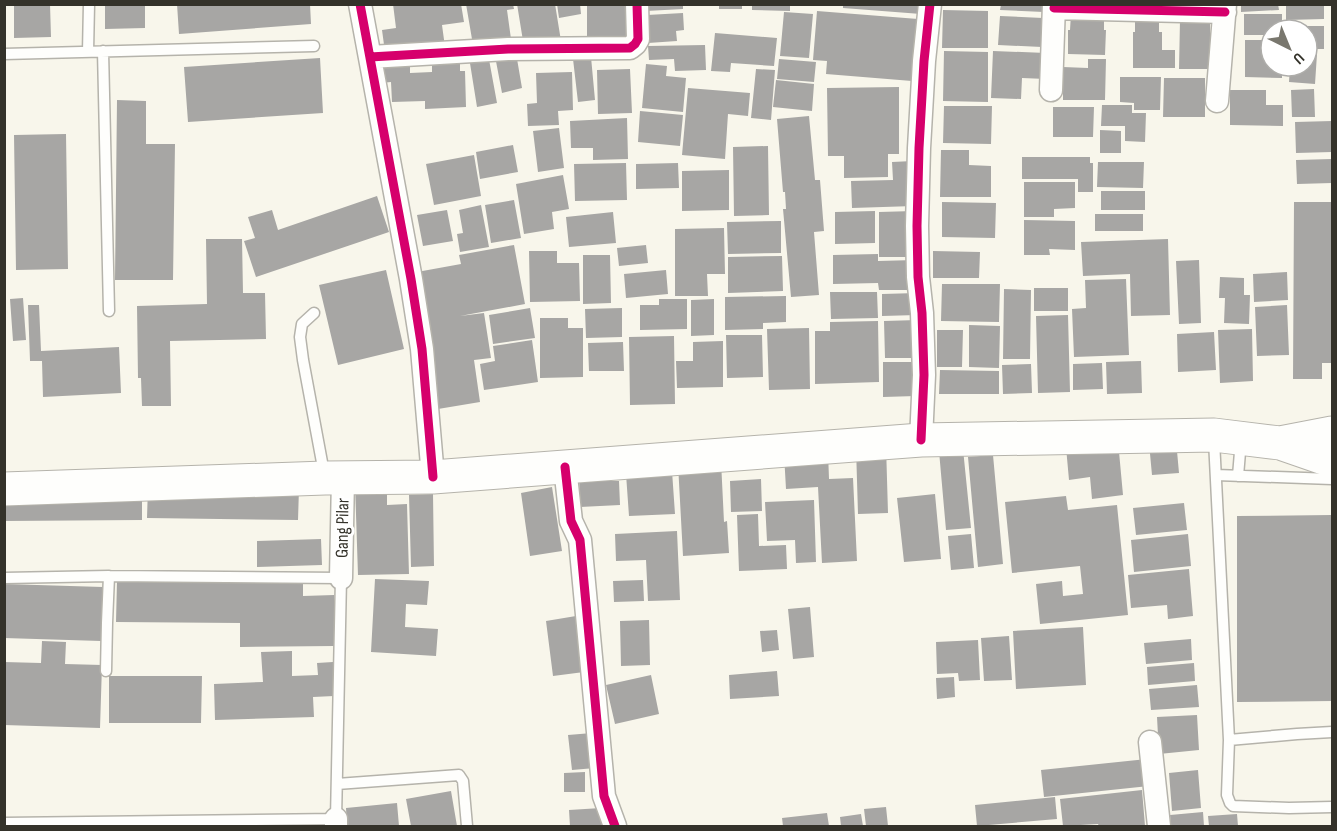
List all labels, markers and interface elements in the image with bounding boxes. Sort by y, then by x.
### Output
north arrow [1259,18,1319,78]
text: U [1289,48,1308,68]
street label: Gang Pilar [331,498,354,558]

